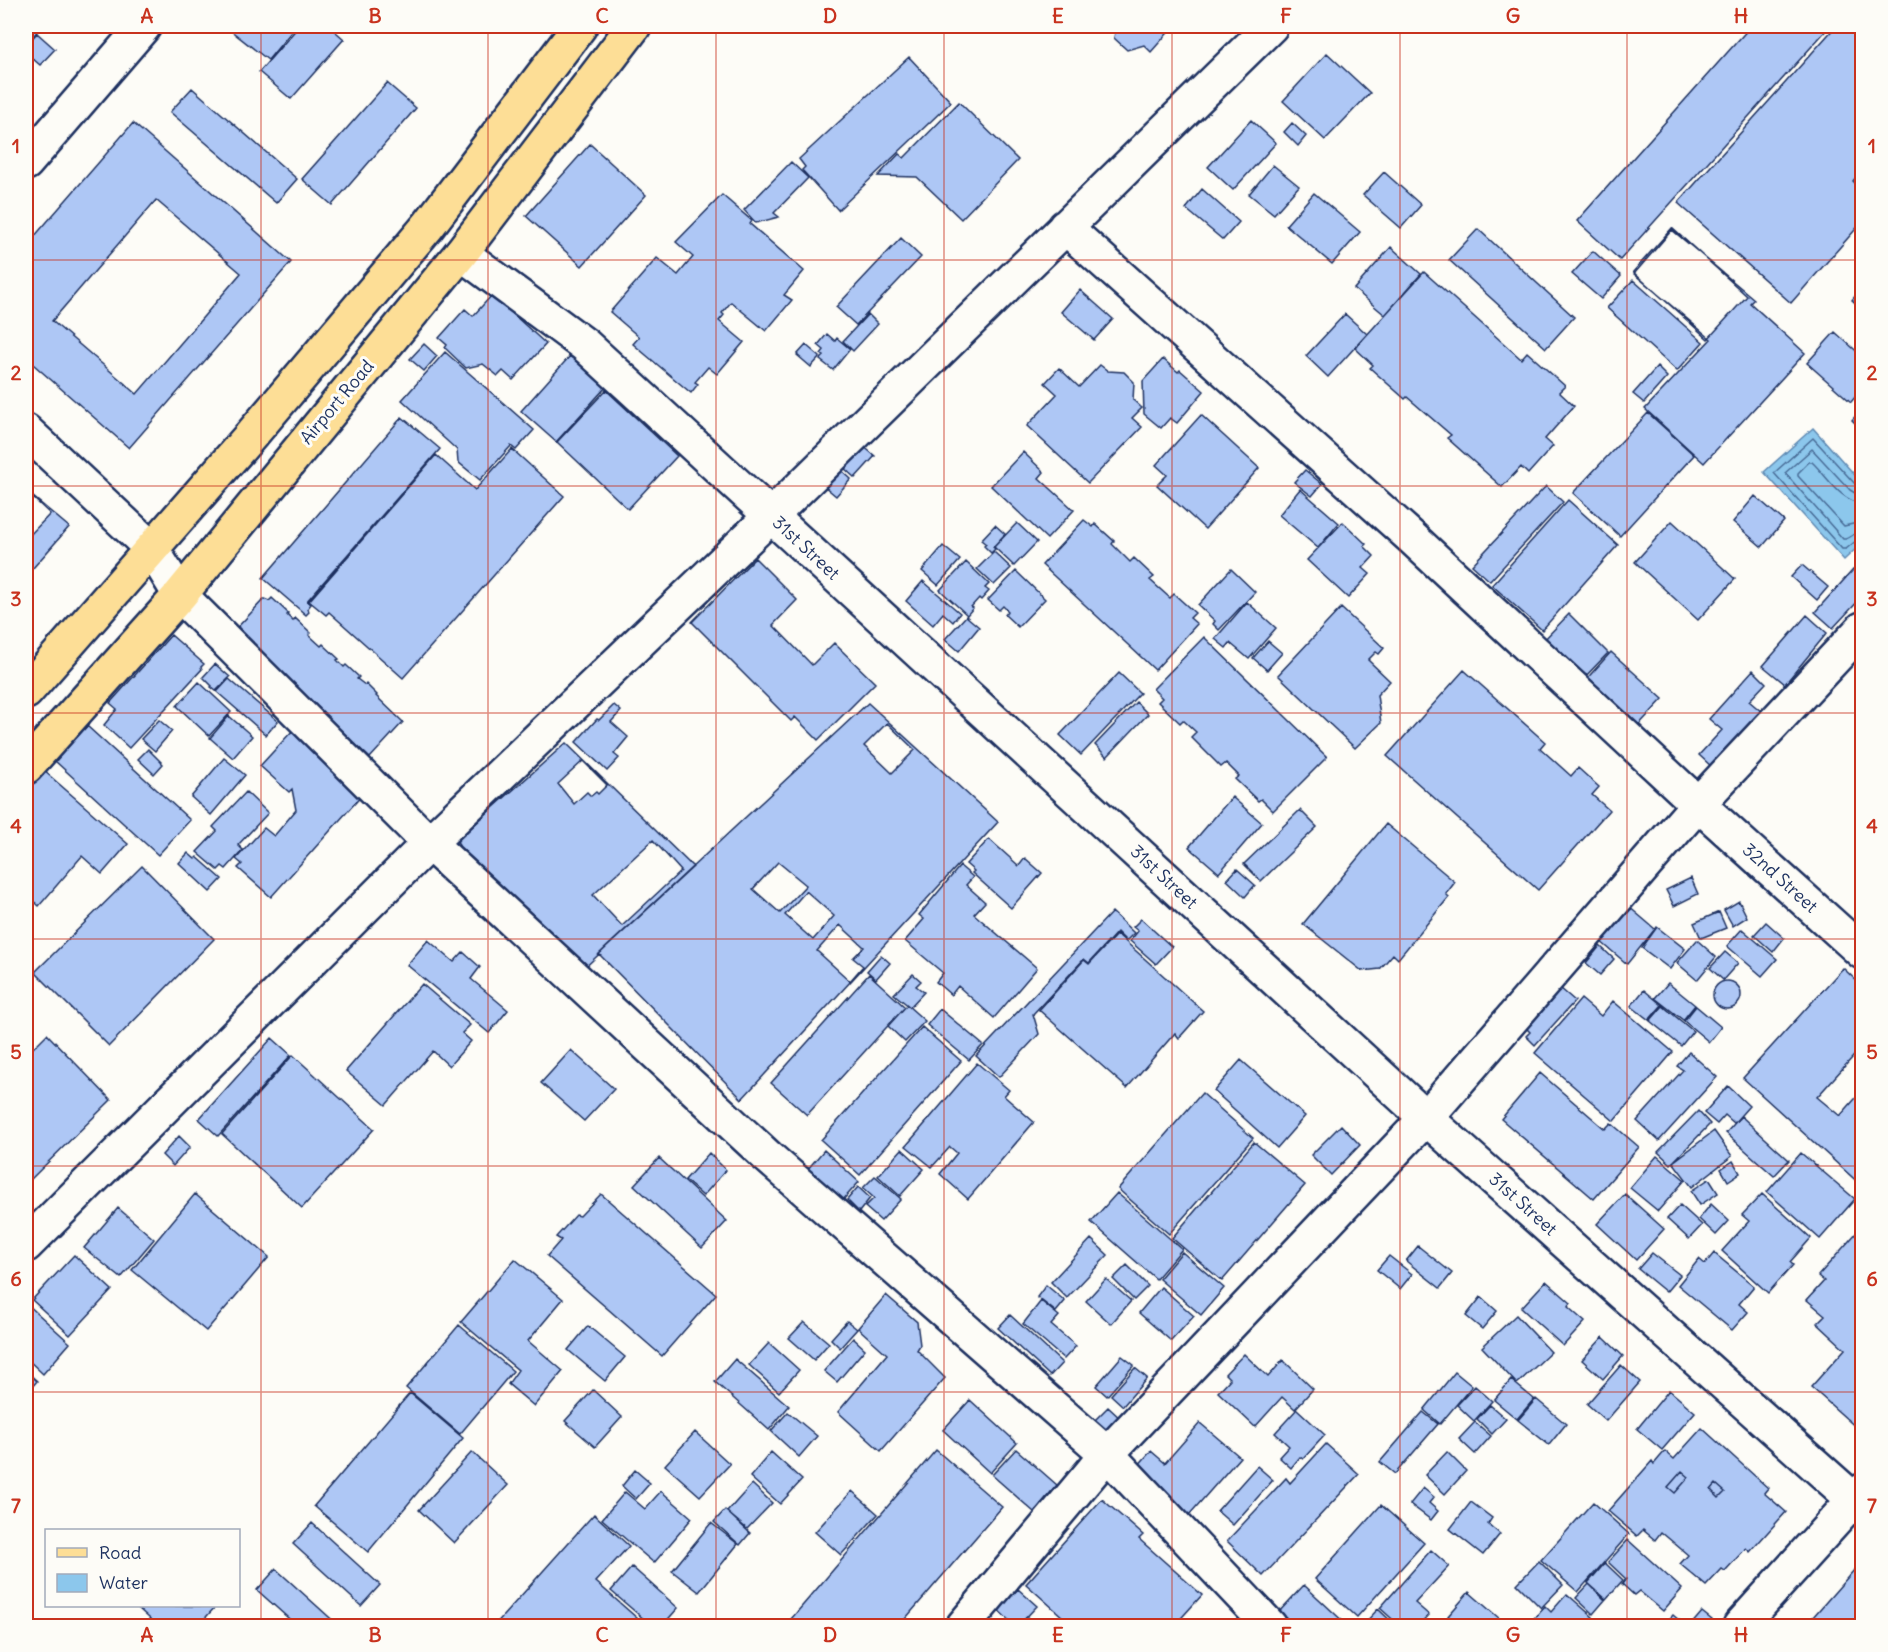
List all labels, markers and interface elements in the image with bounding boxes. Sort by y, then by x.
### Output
text: A [141,3,154,28]
text: B [368,3,382,28]
text: C [595,3,609,28]
text: D [823,3,837,28]
text: E [1052,3,1064,28]
text: F [1280,3,1292,28]
text: G [1506,3,1520,28]
text: H [1734,3,1748,28]
text: 1 [12,133,20,158]
text: 1 [1868,133,1876,158]
street label: Airport Road [295,354,379,449]
text: 2 [11,360,22,385]
text: 2 [1867,360,1878,385]
street label: 31st Street [768,511,845,585]
text: 3 [10,586,22,611]
text: 3 [1866,586,1878,611]
text: 4 [10,813,22,838]
text: 4 [1866,813,1878,838]
street label: 32nd Street [1738,838,1823,917]
street label: 31st Street [1126,840,1203,914]
text: 5 [10,1039,22,1064]
text: 5 [1866,1039,1878,1064]
street label: 31st Street [1485,1167,1562,1240]
text: 6 [10,1266,22,1291]
text: 6 [1866,1266,1878,1291]
text: 7 [11,1493,21,1518]
text: 7 [1867,1493,1877,1518]
legend [45,1529,240,1607]
text: Road [99,1541,142,1564]
text: Water [99,1571,149,1594]
text: A [141,1622,154,1647]
text: B [368,1622,382,1647]
text: C [595,1622,609,1647]
text: D [823,1622,837,1647]
text: E [1052,1622,1064,1647]
text: F [1280,1622,1292,1647]
text: G [1506,1622,1520,1647]
text: H [1734,1622,1748,1647]

